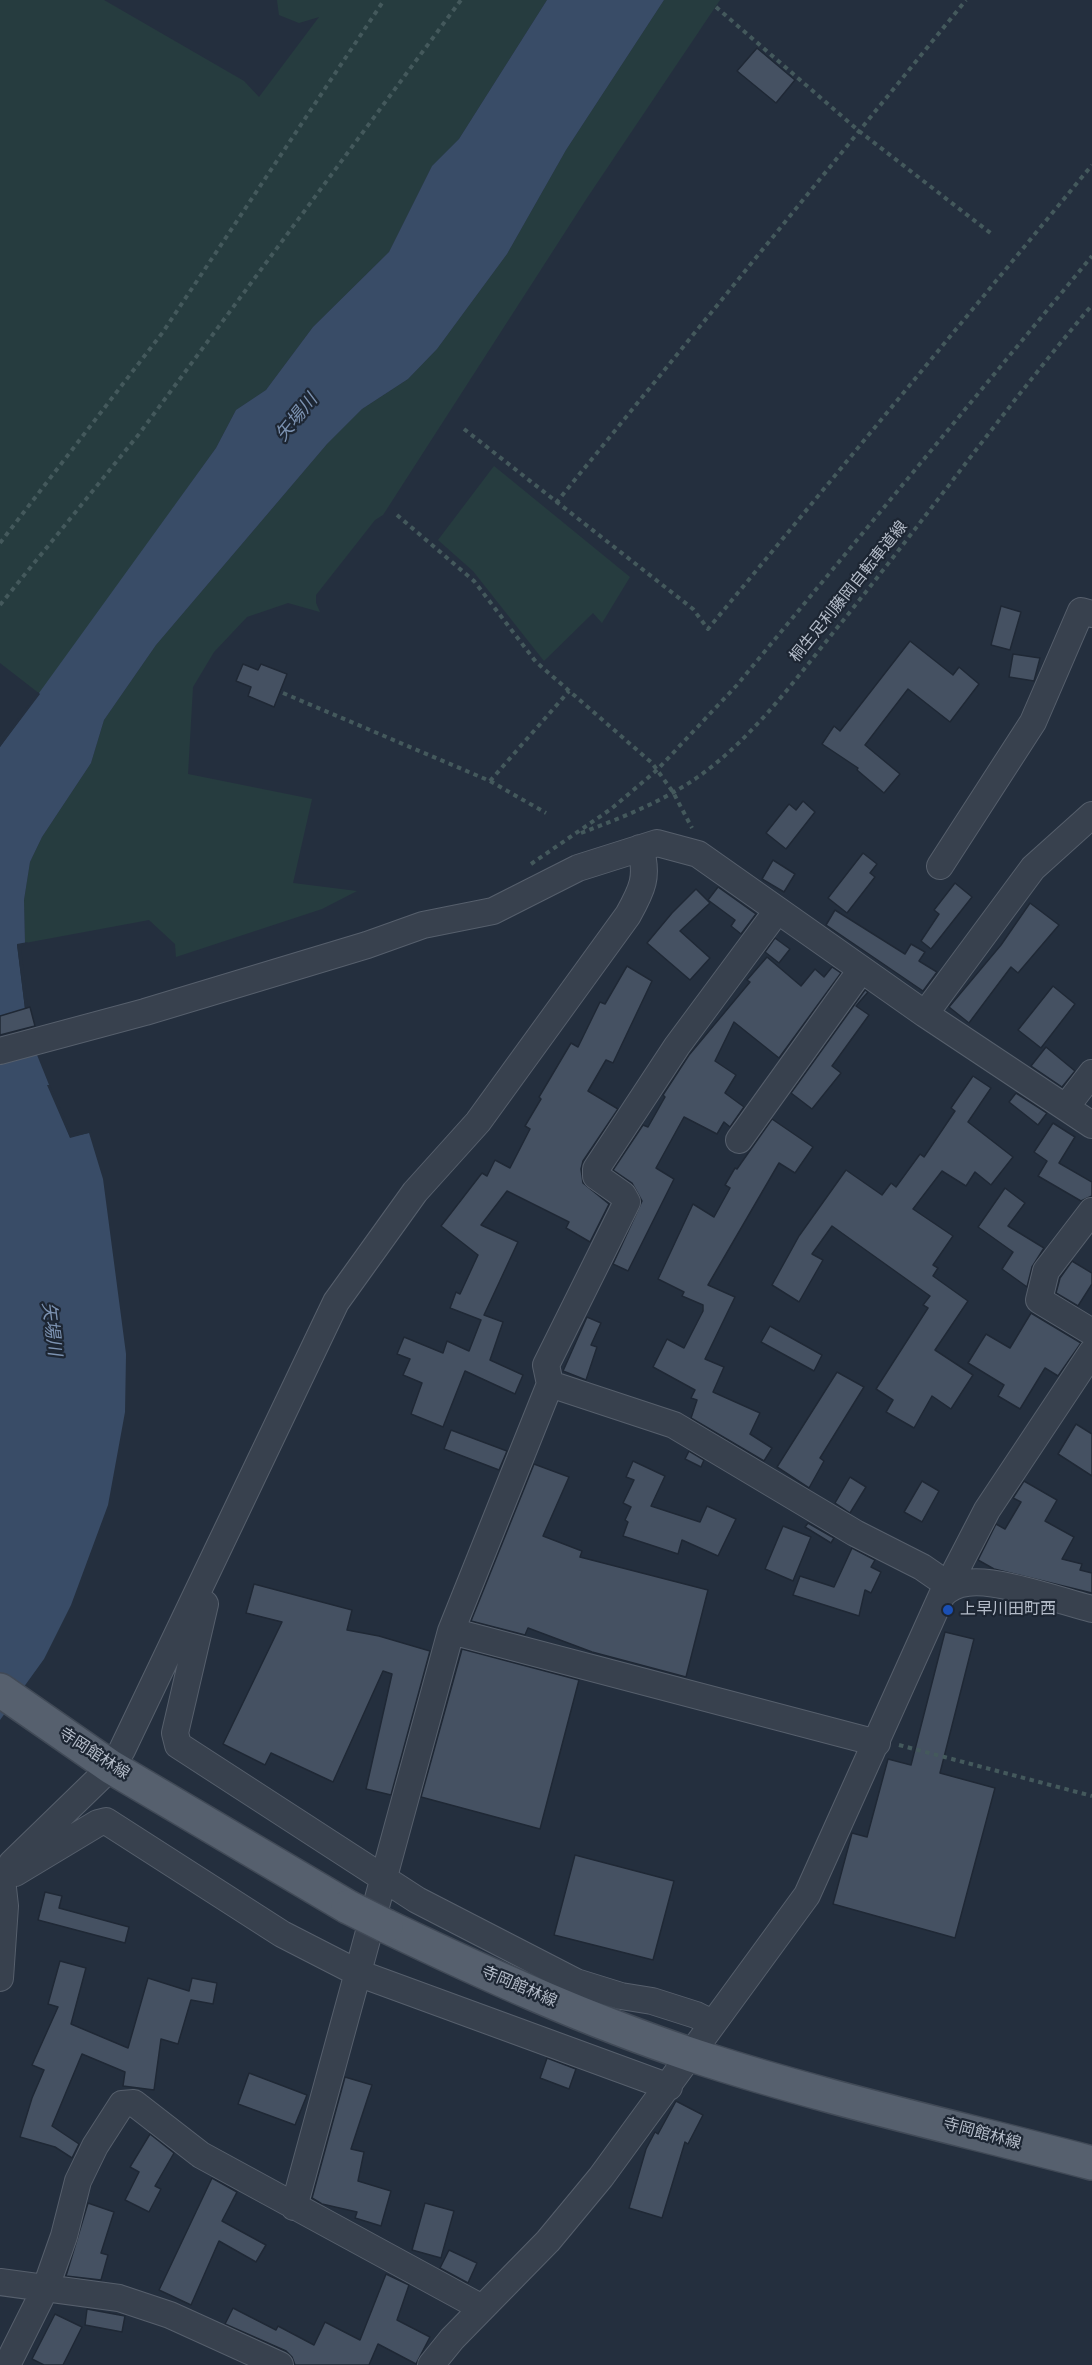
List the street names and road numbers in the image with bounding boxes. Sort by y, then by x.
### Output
street label: 桐生足利藤岡自転車道線 [786,518,912,666]
street label: 寺岡館林線 [55,1724,133,1784]
street label: 寺岡館林線 [478,1963,560,2011]
street label: 寺岡館林線 [941,2114,1023,2154]

